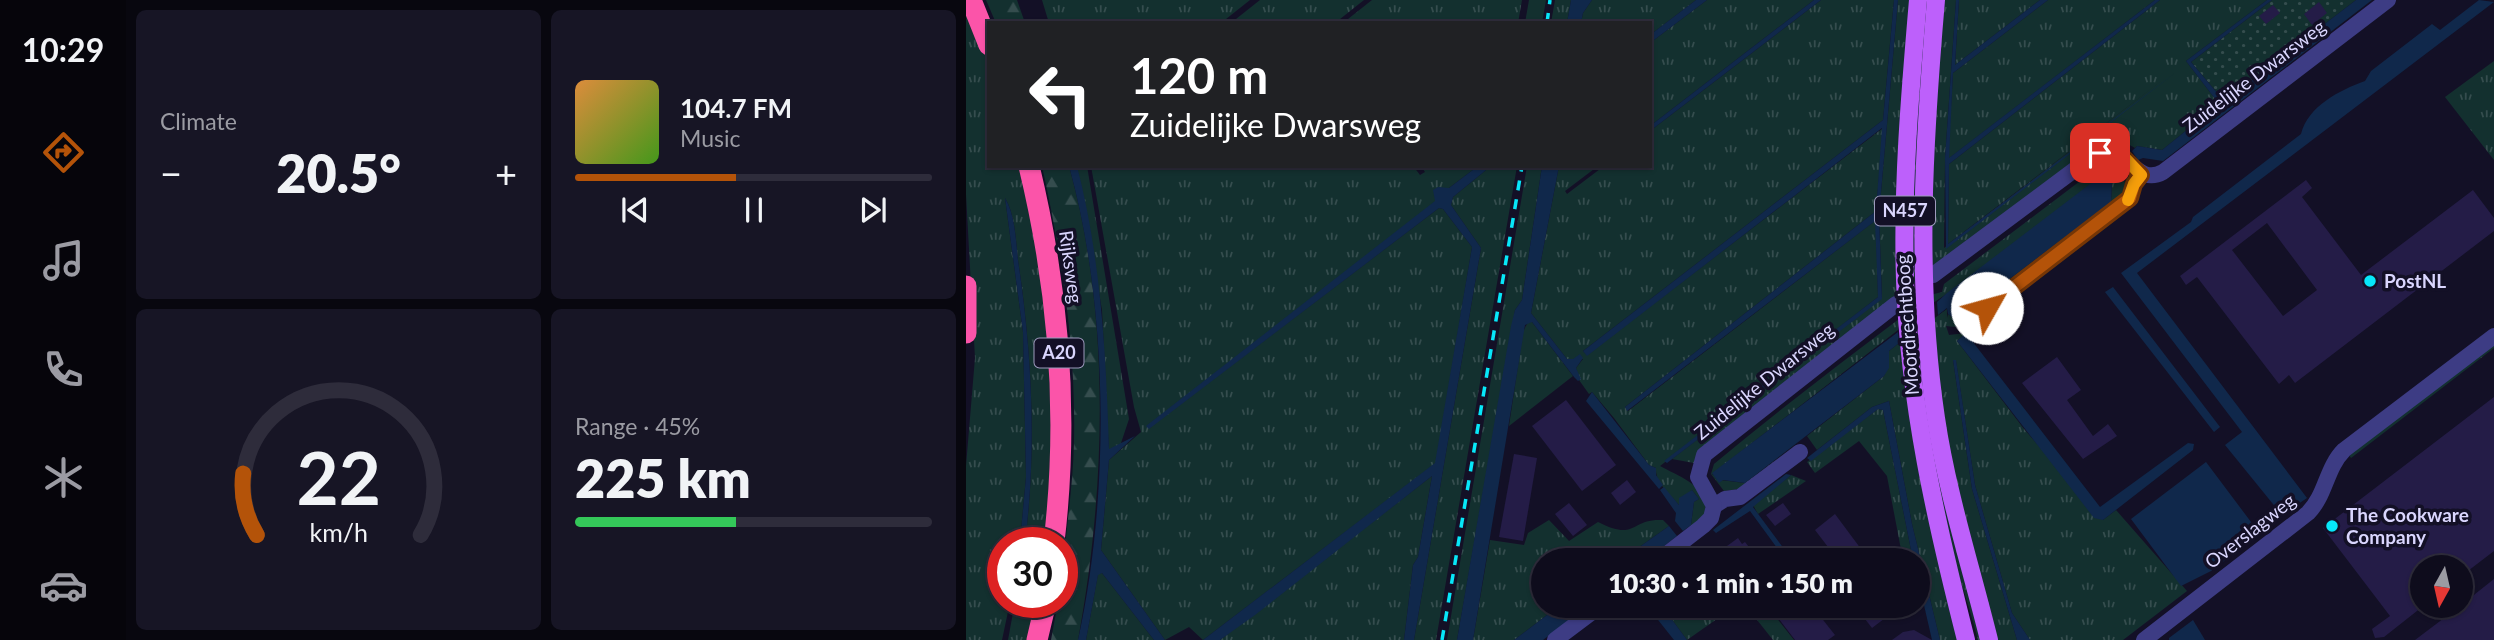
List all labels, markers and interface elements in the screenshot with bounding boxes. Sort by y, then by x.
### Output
street label: Zuidelijke Dwarsweg [2178,14,2330,137]
text: 10:29 [22,30,104,69]
text: 120 m [1130,46,1268,104]
icon: left [1015,49,1106,140]
text: 104.7 FM [680,92,792,124]
text: Zuidelijke Dwarsweg [1130,105,1421,144]
text: Climate [160,107,237,135]
pin [2070,123,2130,183]
text: Music [680,124,740,152]
icon: directions [39,128,88,177]
icon: arrive [2081,134,2119,172]
text: 20.5° [276,142,401,204]
text: − [160,150,182,196]
text: + [495,150,517,196]
icon: previous [616,191,654,229]
icon: pause [735,191,773,229]
icon: next [854,191,892,229]
road number: N457 [1875,196,1935,226]
street label: Rijksweg [1055,229,1088,305]
icon: music [39,236,88,285]
street label: Moordrechtboog [1890,254,1923,396]
place label: PostNL [2384,269,2446,292]
position arrow [1950,271,2024,345]
marker: PostNL [2362,273,2378,289]
street label: Zuidelijke Dwarsweg [1689,317,1838,444]
road number: A20 [1034,338,1084,368]
icon: phone [39,345,88,394]
text: Range · 45% [575,412,700,440]
text: 22 [296,434,381,522]
text: 225 km [575,447,751,509]
icon: climate [39,453,88,502]
street label: Overslagweg [2200,488,2300,573]
place label: The Cookware Company [2346,503,2469,548]
text: km/h [309,517,368,547]
marker: The Cookware Company [2324,518,2340,534]
speed limit sign: 30 [987,527,1078,618]
north arrow [2410,555,2473,618]
map controls [2410,555,2473,618]
icon: car [39,561,88,610]
text: 10:30 · 1 min · 150 m [1608,567,1853,599]

